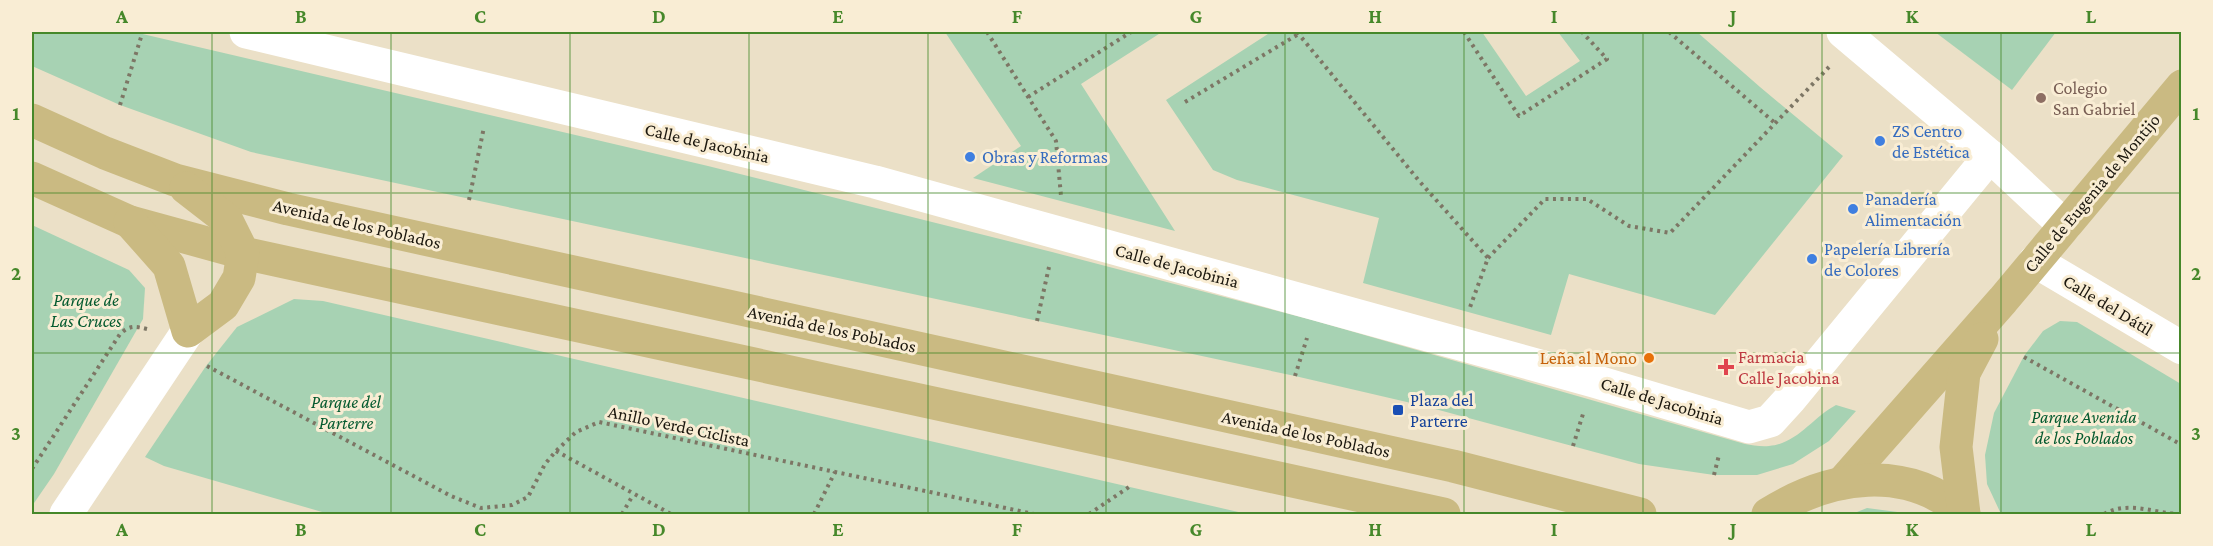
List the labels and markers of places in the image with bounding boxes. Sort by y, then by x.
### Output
place label: Colegio San Gabriel [2053,78,2136,119]
marker: Colegio San Gabriel [2034,91,2048,105]
place label: ZS Centro de Estética [1892,121,1970,162]
marker: ZS Centro de Estética [1873,134,1887,148]
place label: Obras y Reformas [982,147,1108,167]
marker: Obras y Reformas [963,150,977,164]
place label: Panadería Alimentación [1865,189,1962,230]
marker: Panadería Alimentación [1846,202,1860,216]
place label: Papelería Librería de Colores [1824,239,1950,280]
marker: Papelería Librería de Colores [1805,252,1819,266]
place label: Farmacia Calle Jacobina [1738,347,1840,388]
place label: Leña al Mono [1540,348,1637,368]
marker: Leña al Mono [1642,351,1656,365]
marker: Farmacia Calle Jacobina [1719,360,1733,374]
place label: Plaza del Parterre [1410,390,1474,431]
marker: Plaza del Parterre [1391,403,1405,417]

